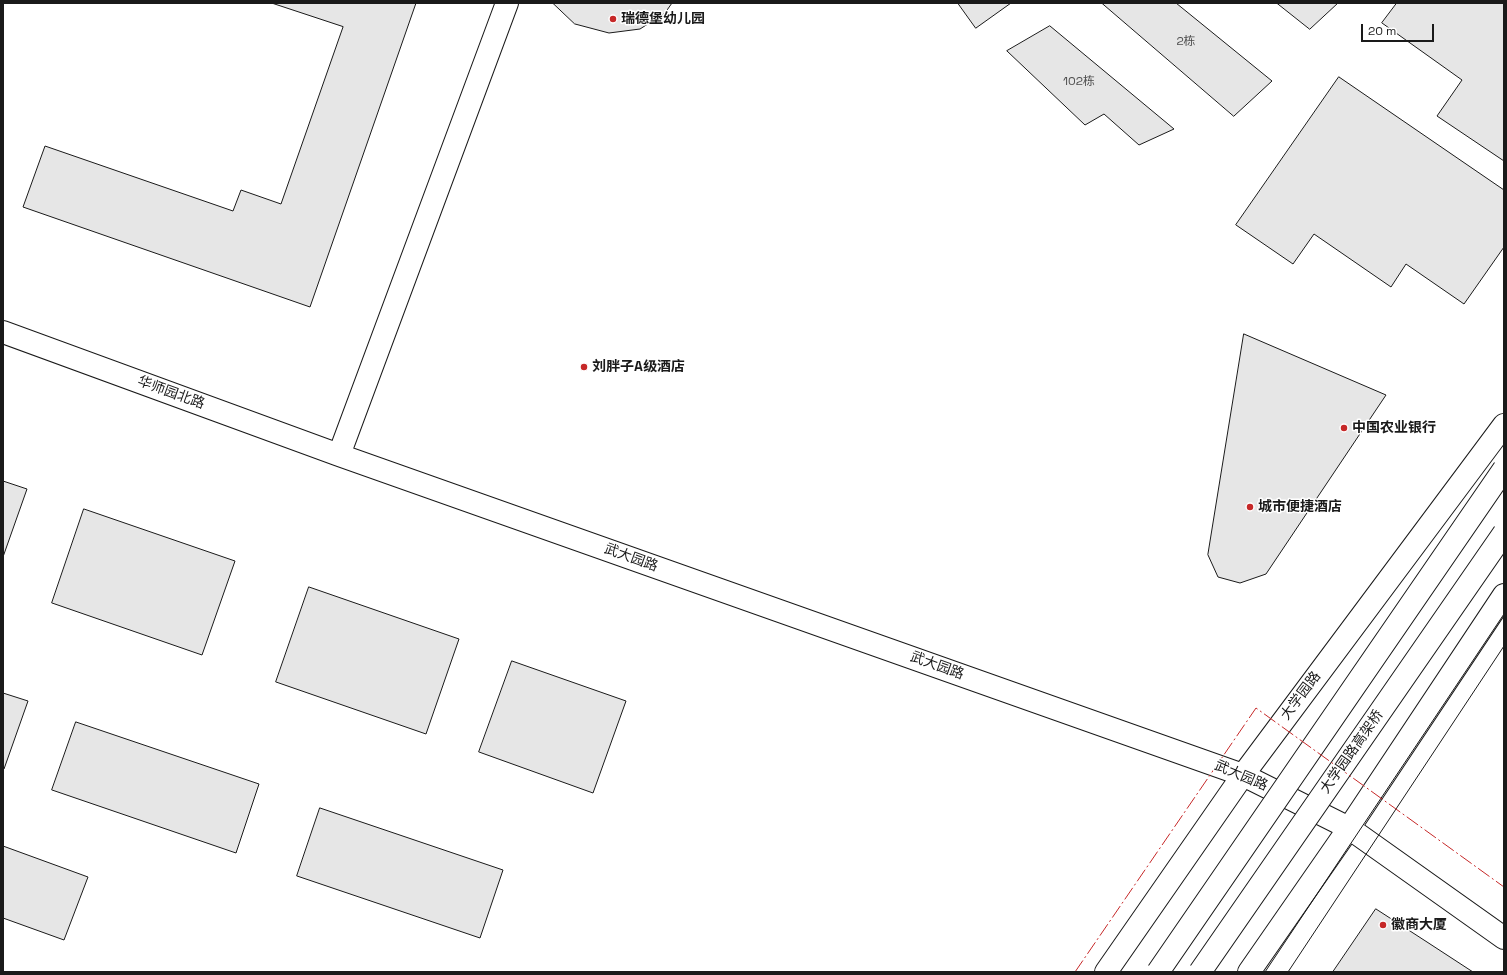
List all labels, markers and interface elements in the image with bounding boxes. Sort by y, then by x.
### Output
place label: 瑞德堡幼儿园 [621,11,705,27]
marker: 瑞德堡幼儿园 [608,14,618,24]
scale bar [1363,16,1436,42]
text: 20 m [1368,23,1396,39]
house number: 2栋 [1176,35,1196,49]
house number: 102栋 [1063,75,1095,89]
place label: 刘胖子A级酒店 [592,359,685,375]
marker: 刘胖子A级酒店 [579,362,589,372]
street label: 华师园北路 [135,373,207,413]
place label: 中国农业银行 [1352,420,1436,436]
marker: 中国农业银行 [1339,423,1349,433]
place label: 城市便捷酒店 [1258,499,1342,515]
marker: 城市便捷酒店 [1245,502,1255,512]
street label: 武大园路 [602,541,660,575]
street label: 武大园路 [908,649,966,683]
street label: 大学园路 [1277,669,1325,723]
street label: 大学园路高架桥 [1317,707,1387,797]
street label: 武大园路 [1212,757,1270,795]
place label: 徽商大厦 [1391,917,1447,933]
marker: 徽商大厦 [1378,920,1388,930]

